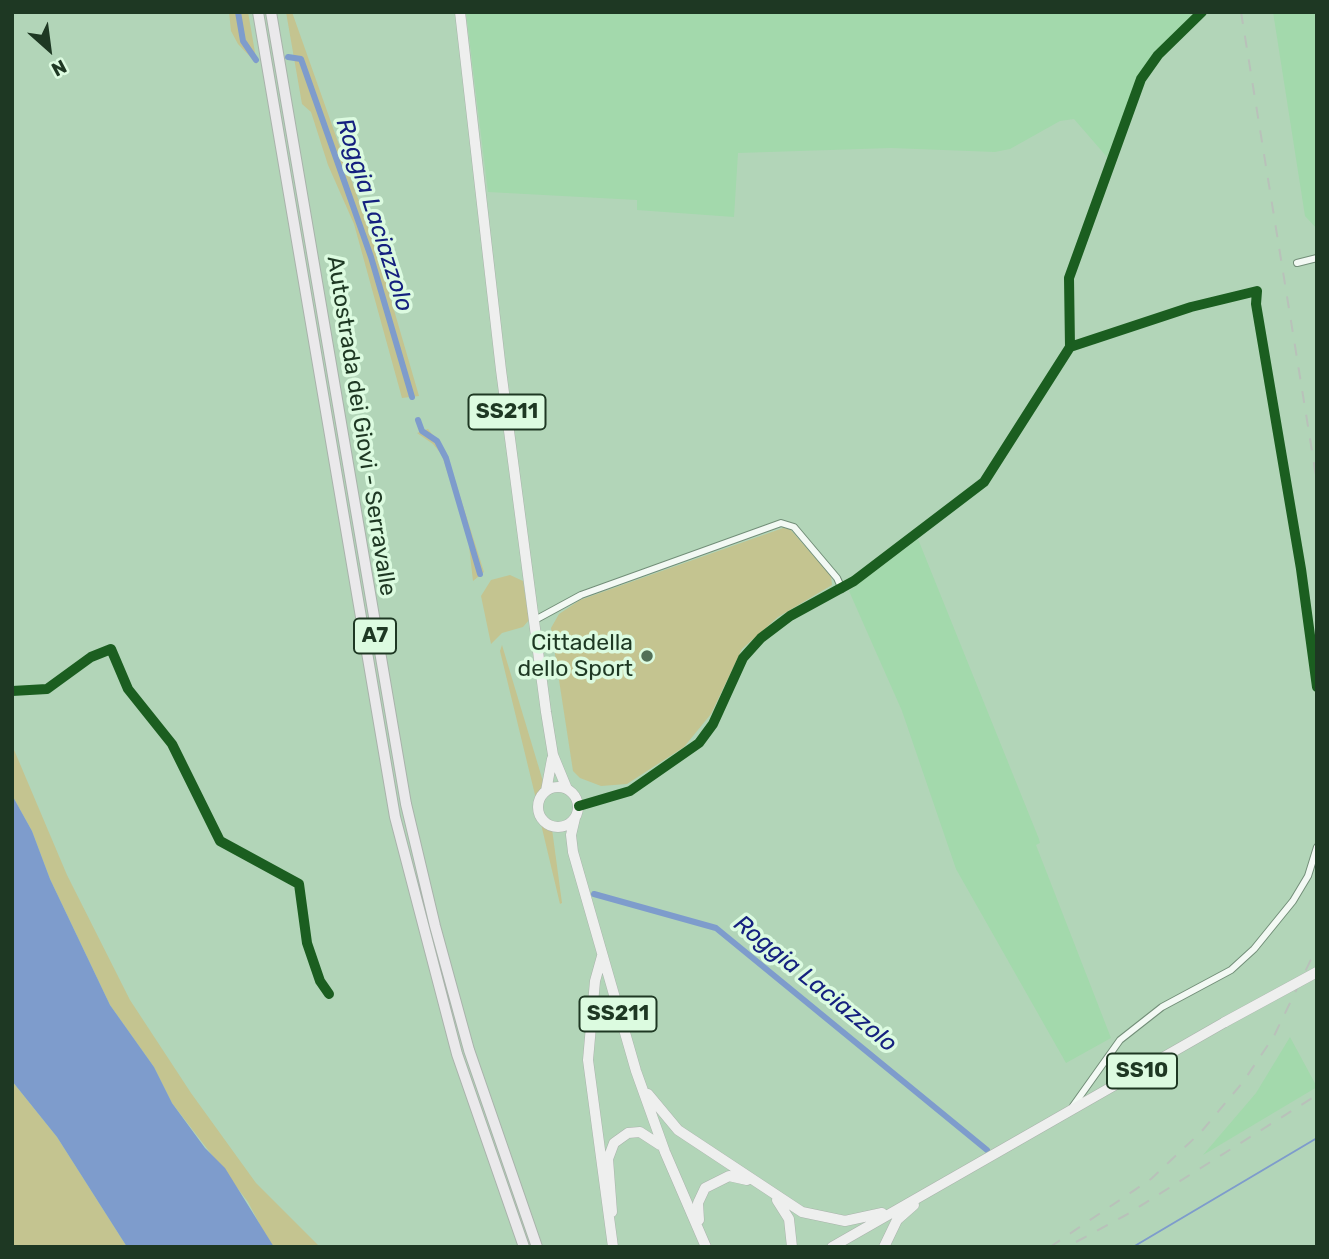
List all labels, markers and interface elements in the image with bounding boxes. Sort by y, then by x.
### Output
north arrow [14,14,84,84]
text: N [48,55,71,81]
water label: Roggia Laciazzolo [329,115,419,315]
street label: Autostrada dei Giovi - Serravalle [320,254,402,598]
road number: SS211 [468,394,546,430]
road number: A7 [354,618,396,654]
place label: Cittadella dello Sport [517,629,633,683]
marker: Cittadella dello Sport [639,648,655,664]
water label: Roggia Laciazzolo [728,909,902,1059]
road number: SS211 [580,996,656,1032]
road number: SS10 [1107,1054,1177,1088]

